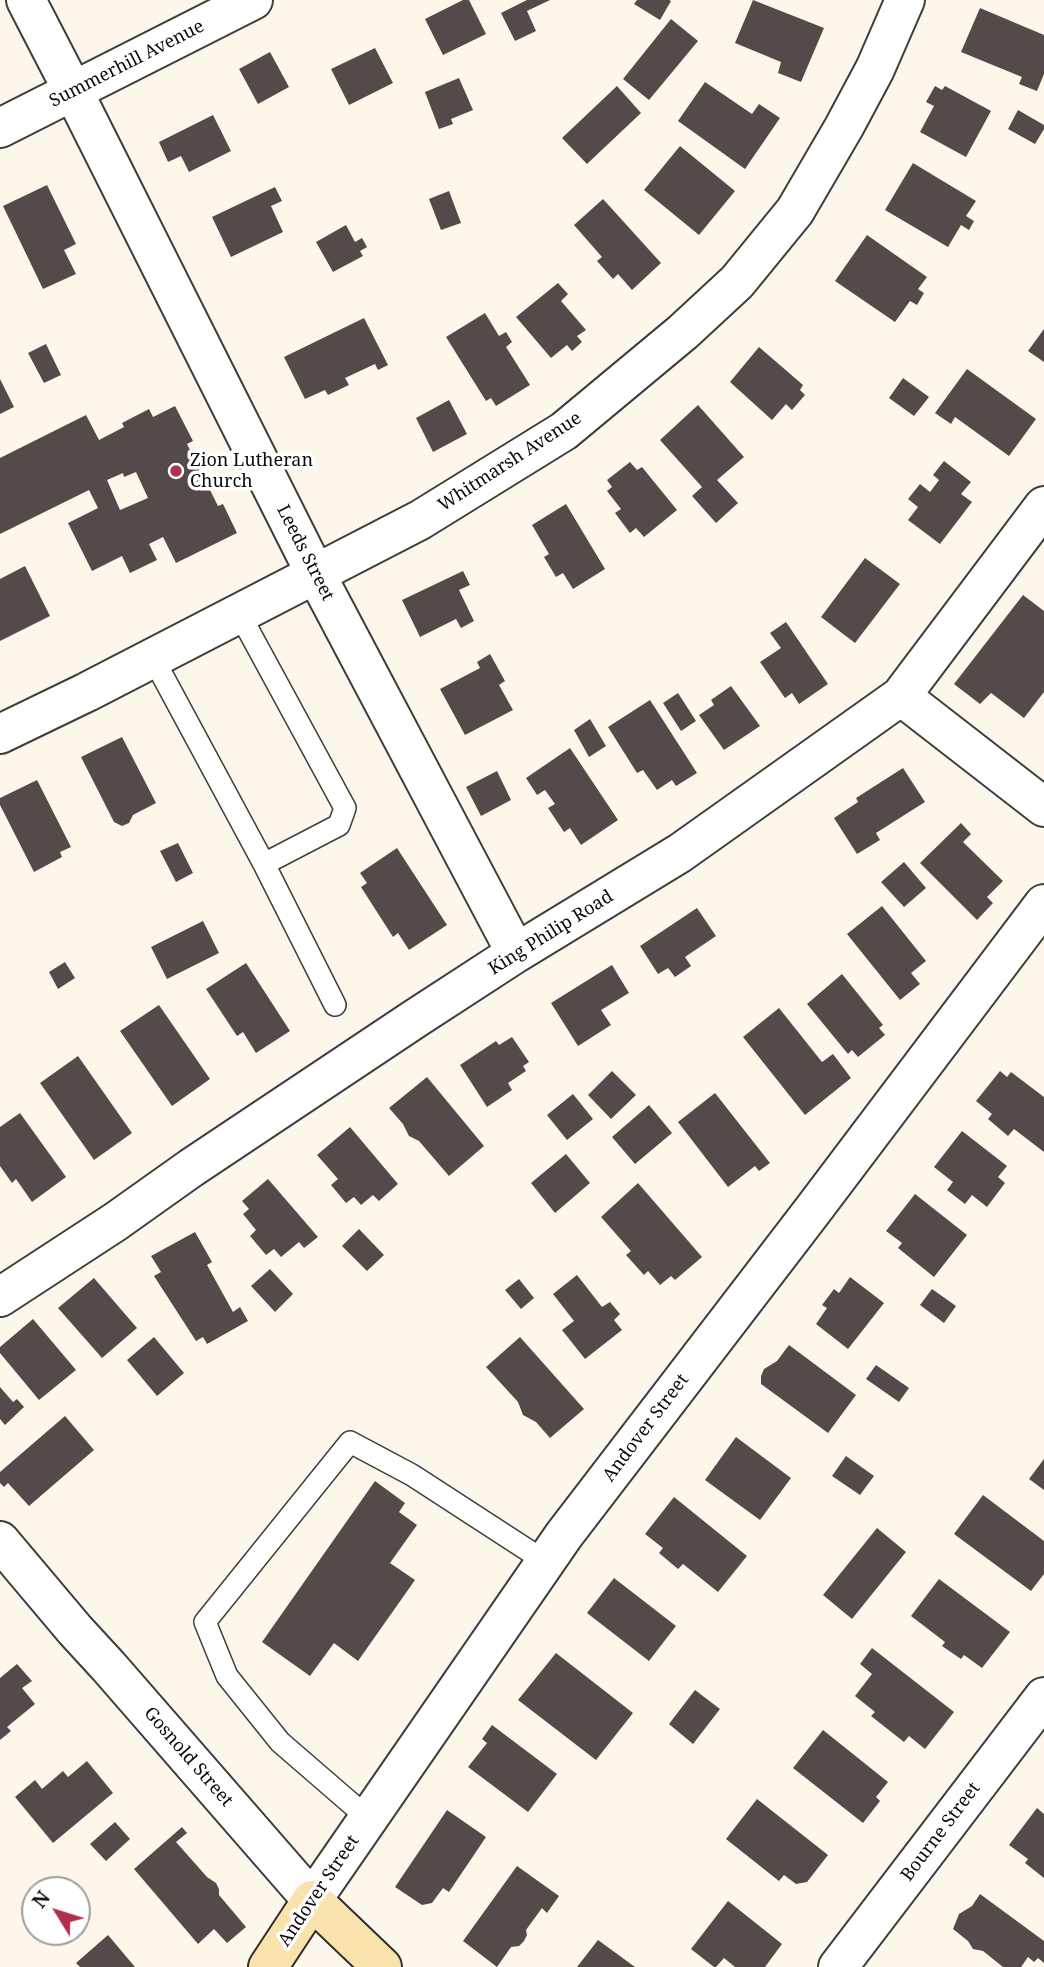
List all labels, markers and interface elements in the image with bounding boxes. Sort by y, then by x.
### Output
street label: Summerhill Avenue [46,16,208,112]
street label: Whitmarsh Avenue [434,408,586,516]
place label: Zion Lutheran Church [190,450,313,492]
marker: Zion Lutheran Church [168,463,184,479]
street label: Leeds Street [272,502,338,604]
street label: King Philip Road [485,886,617,980]
street label: Andover Street [599,1370,693,1486]
street label: Gosnold Street [139,1703,237,1811]
street label: Bourne Street [897,1778,985,1886]
street label: Andover Street [274,1831,364,1951]
north arrow [21,1876,91,1946]
text: N [26,1885,56,1913]

